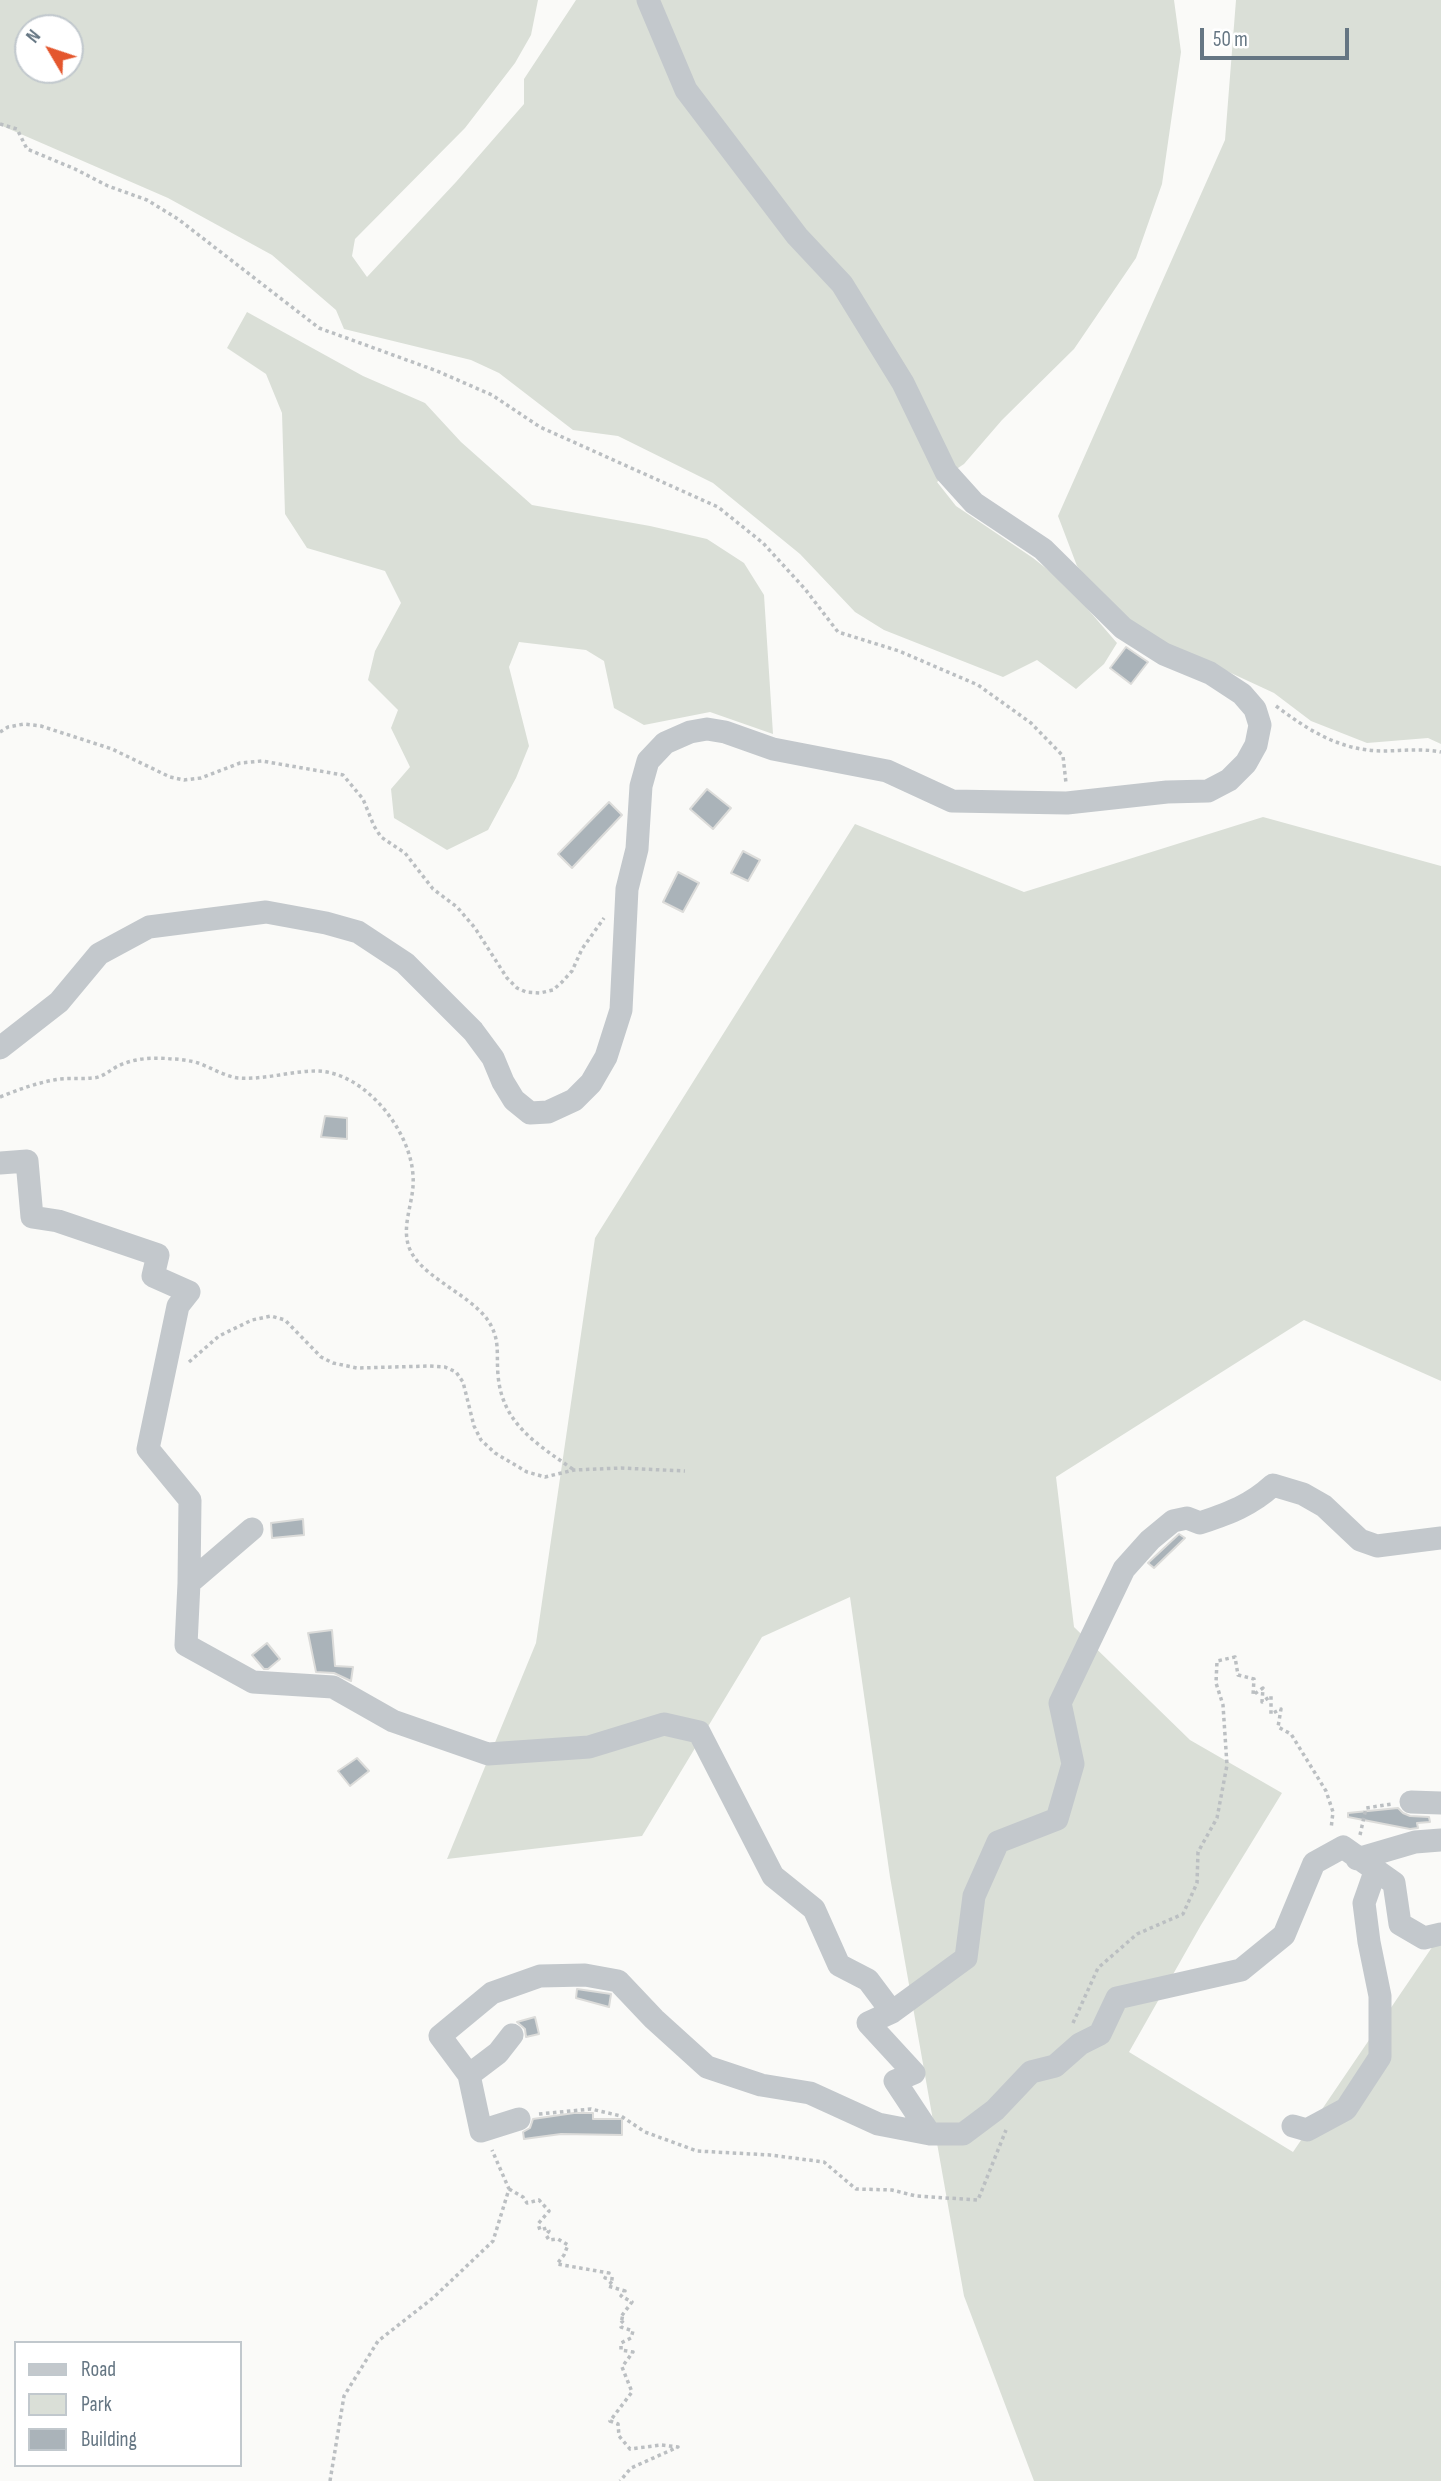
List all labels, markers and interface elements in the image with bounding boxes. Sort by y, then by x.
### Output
north arrow [14,14,84,84]
scale bar [1203,14,1352,58]
text: N [22,26,46,48]
text: 50 m [1213,27,1248,52]
legend [14,2341,242,2467]
text: Road [81,2357,116,2382]
text: Park [81,2392,112,2417]
text: Building [81,2427,137,2452]

